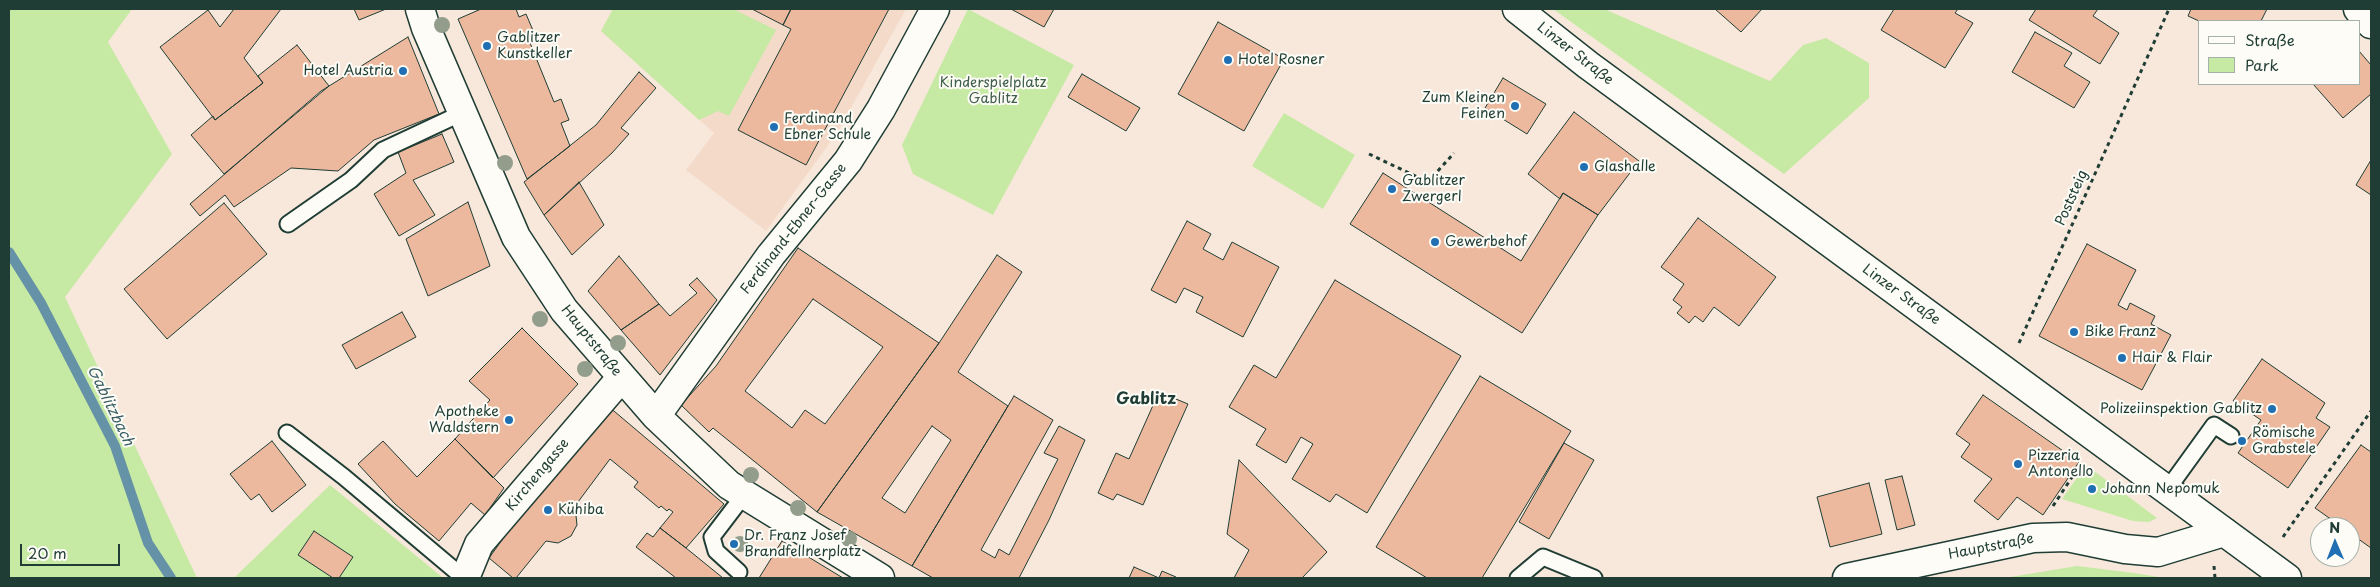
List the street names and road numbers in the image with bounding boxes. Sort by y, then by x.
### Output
street label: Linzer Straße [1533,19,1617,89]
street label: Ferdinand-Ebner-Gasse [738,160,850,298]
street label: Poststeig [2052,168,2092,228]
street label: Linzer Straße [1859,261,1943,329]
street label: Hauptstraße [557,302,625,380]
street label: Kirchengasse [503,435,573,515]
street label: Hauptstraße [1947,530,2035,564]

